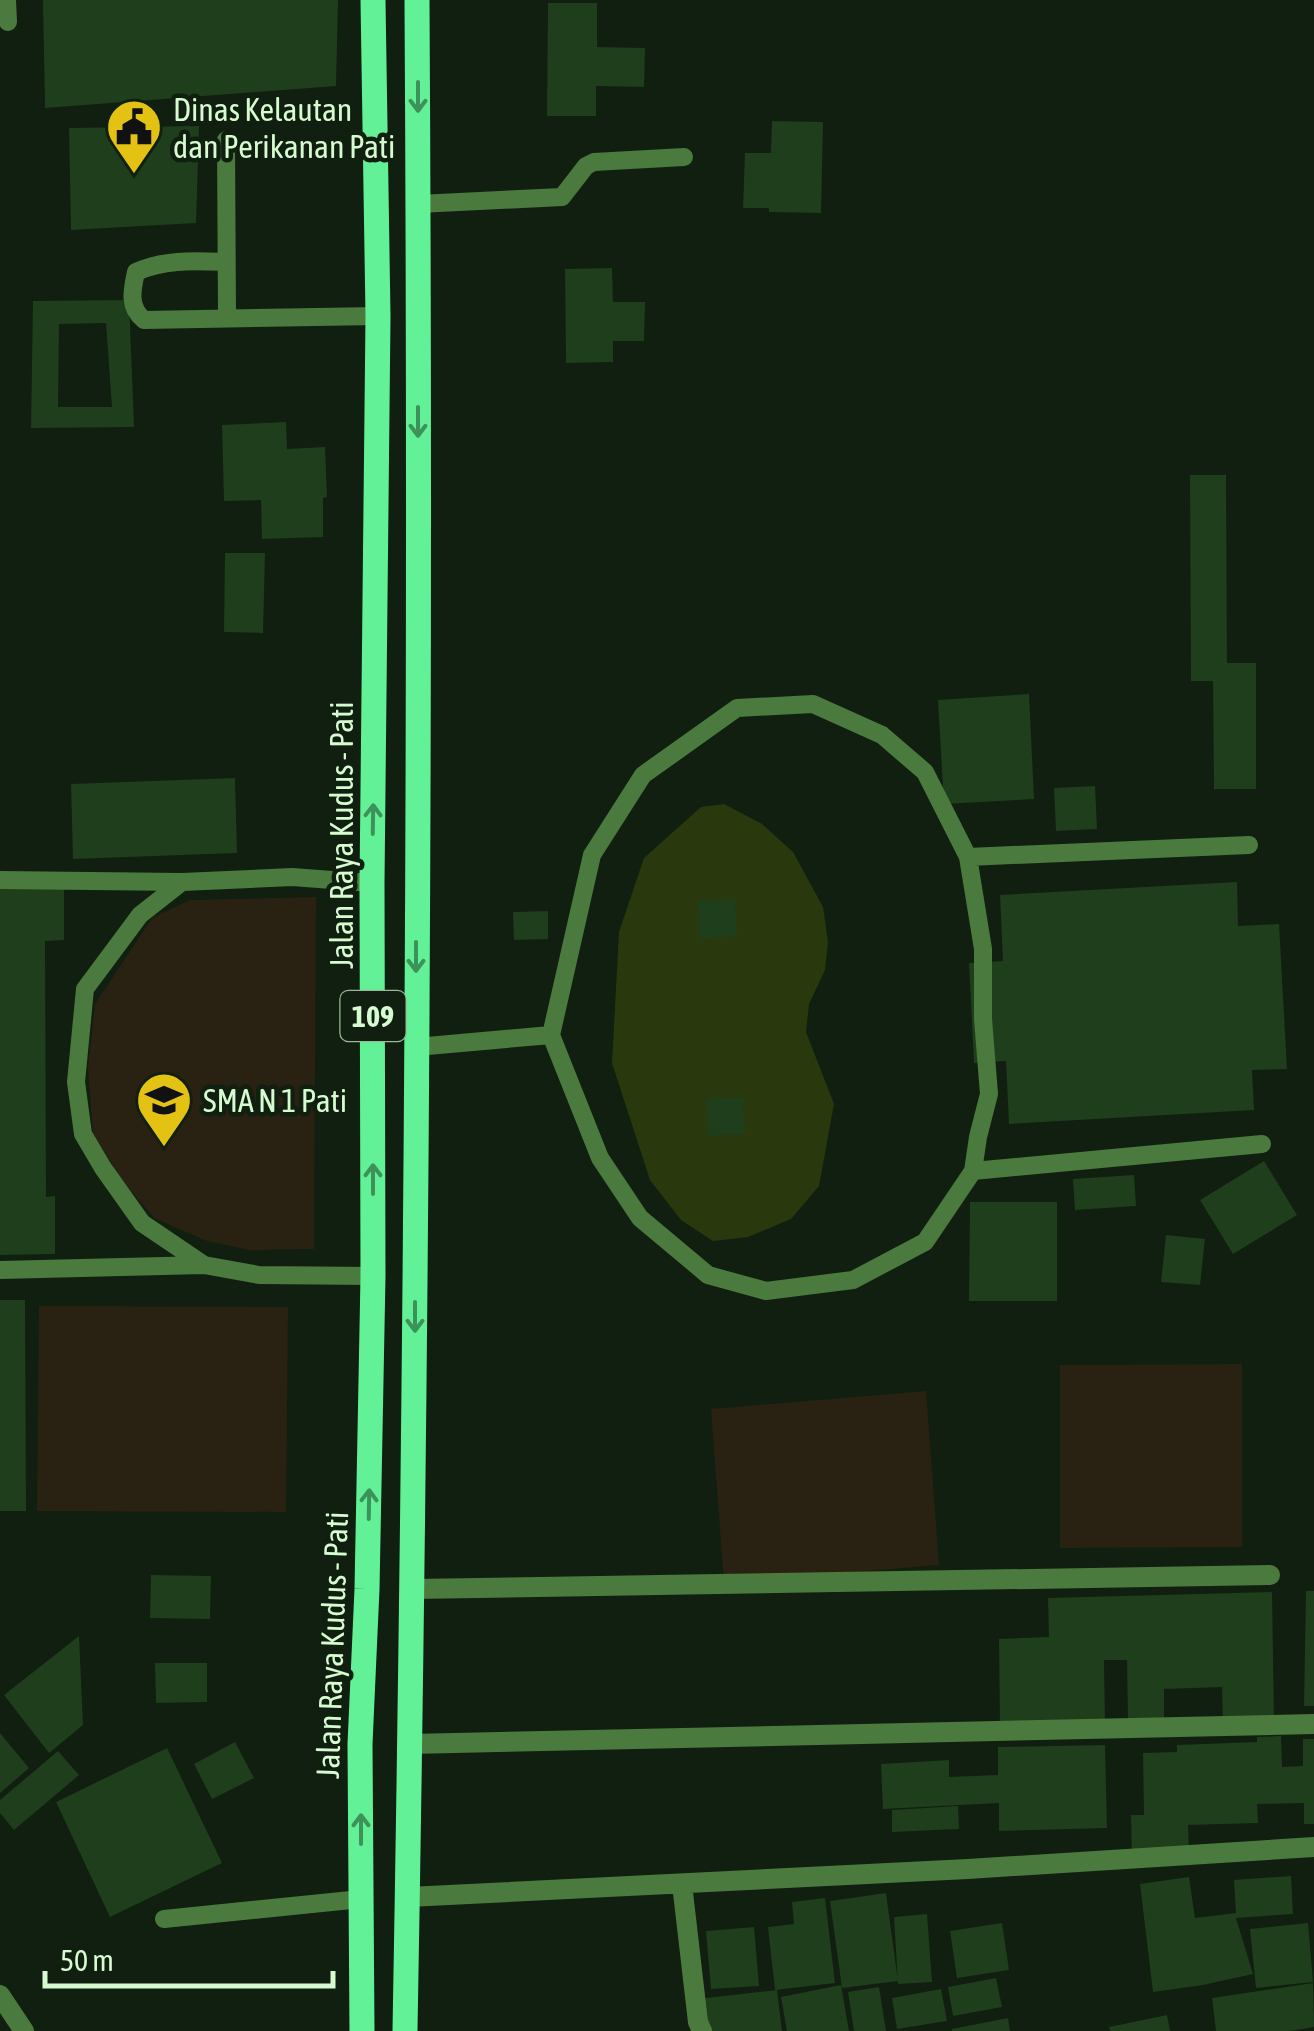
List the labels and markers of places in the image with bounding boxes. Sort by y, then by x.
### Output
place label: Dinas Kelautan dan Perikanan Pati [173,91,395,165]
public building icon: Dinas Kelautan dan Perikanan Pati [104,97,164,176]
school or university icon: SMA N 1 Pati [134,1070,194,1149]
place label: SMA N 1 Pati [203,1082,347,1119]

